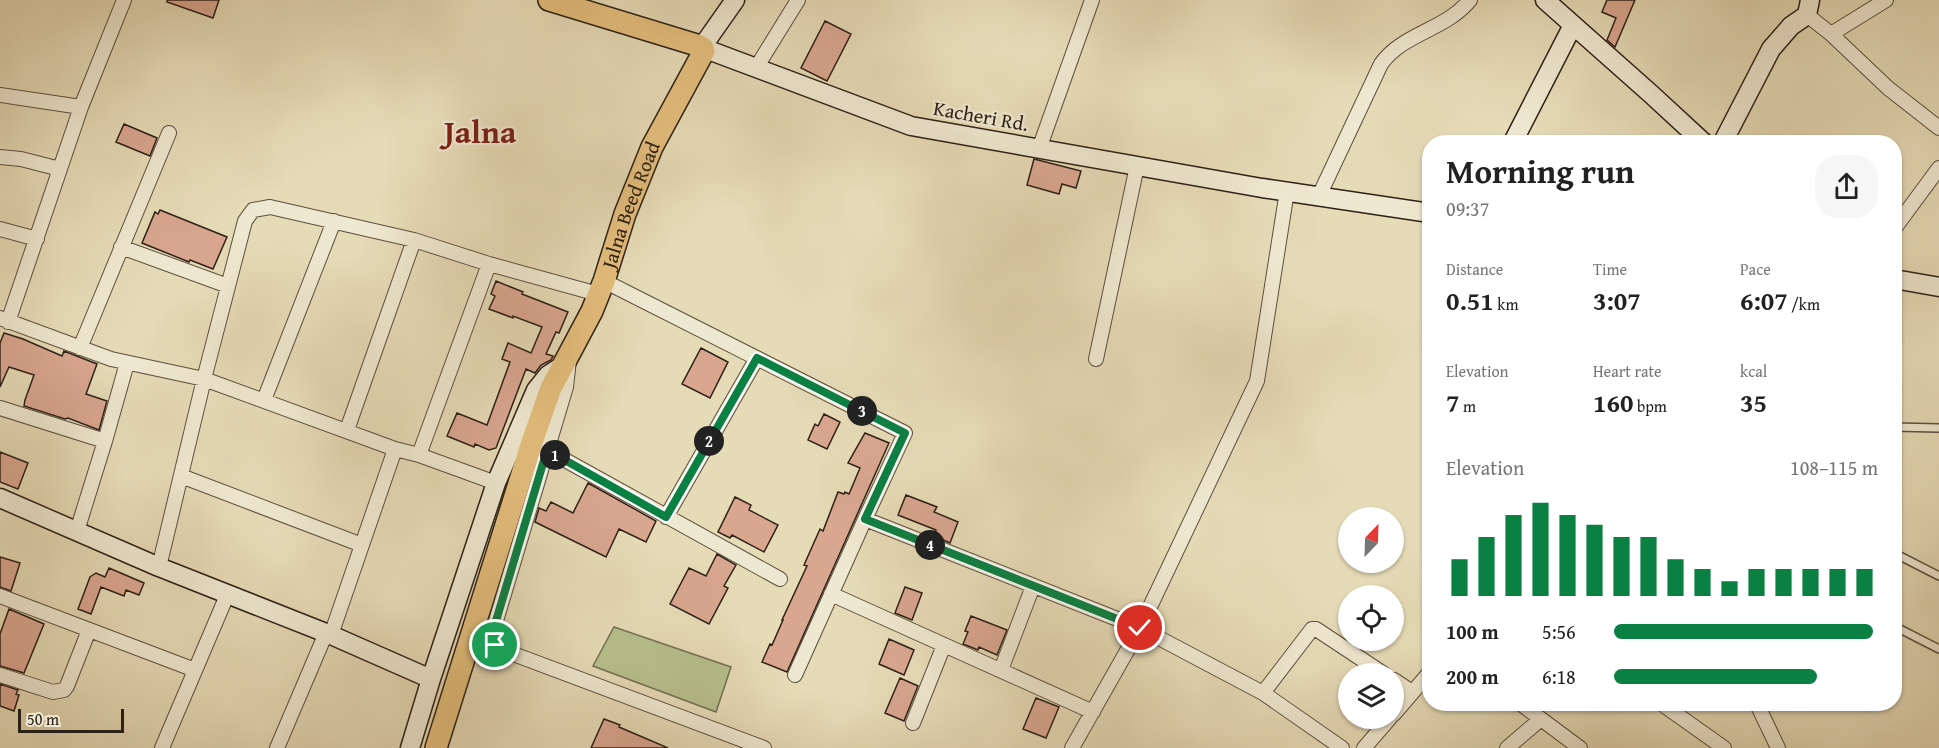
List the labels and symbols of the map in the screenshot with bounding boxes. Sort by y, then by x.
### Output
street label: Kacheri Rd. [931,93,1031,138]
district label: Jalna [439,108,517,155]
street label: Jalna Beed Road [593,137,667,275]
pin: 3 [847,396,877,426]
pin: 2 [694,426,724,456]
pin: 1 [540,440,570,470]
north arrow [1338,507,1404,573]
pin: 4 [915,530,945,560]
pin [1114,602,1165,653]
pin [469,619,520,670]
scale bar [18,706,124,734]

